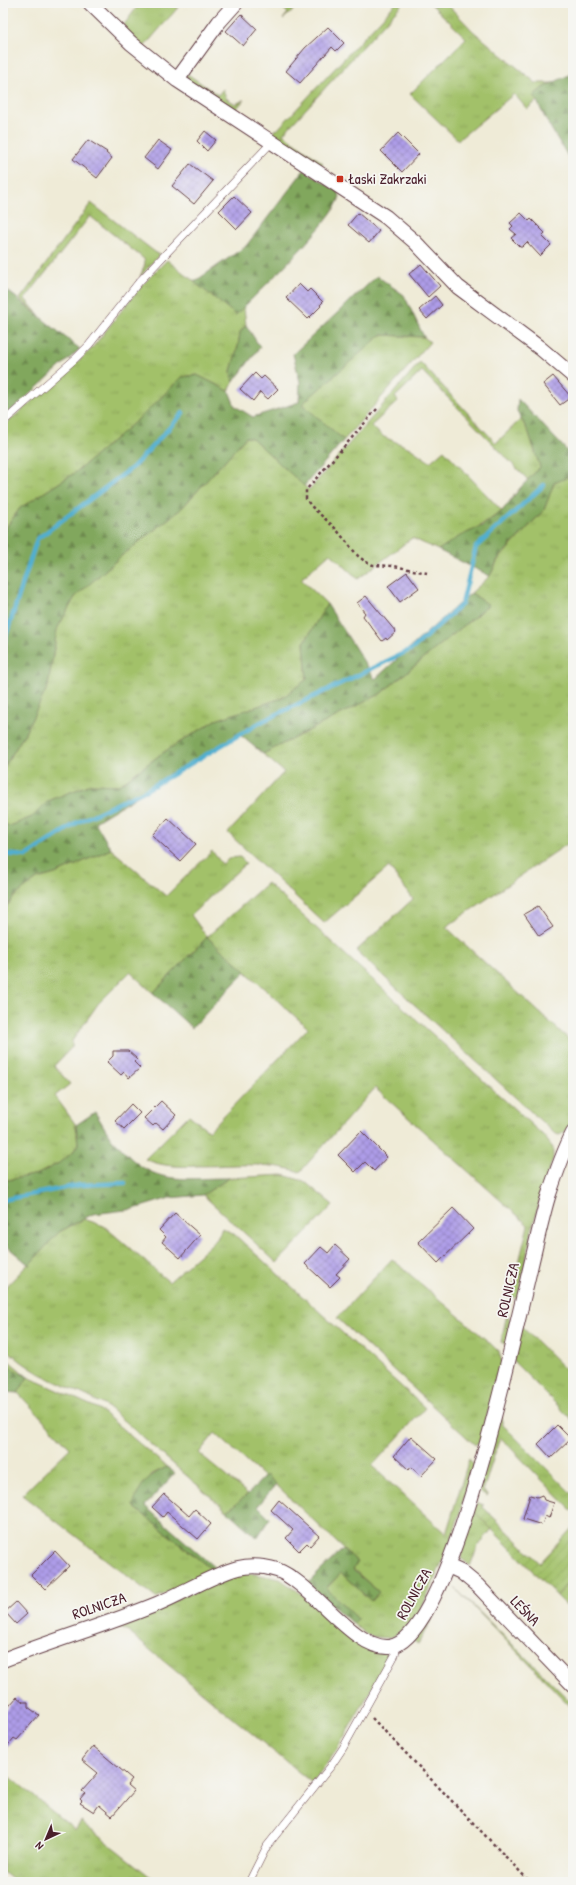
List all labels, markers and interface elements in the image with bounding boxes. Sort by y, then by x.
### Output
place label: Łaski Zakrzaki [348,168,427,189]
marker: Łaski Zakrzaki [335,174,345,184]
street label: ROLNICZA [491,1260,524,1319]
street label: ROLNICZA [391,1564,436,1623]
street label: ROLNICZA [69,1586,129,1624]
street label: LEŚNA [506,1591,545,1631]
north arrow [26,1819,66,1859]
text: N [32,1839,46,1853]

